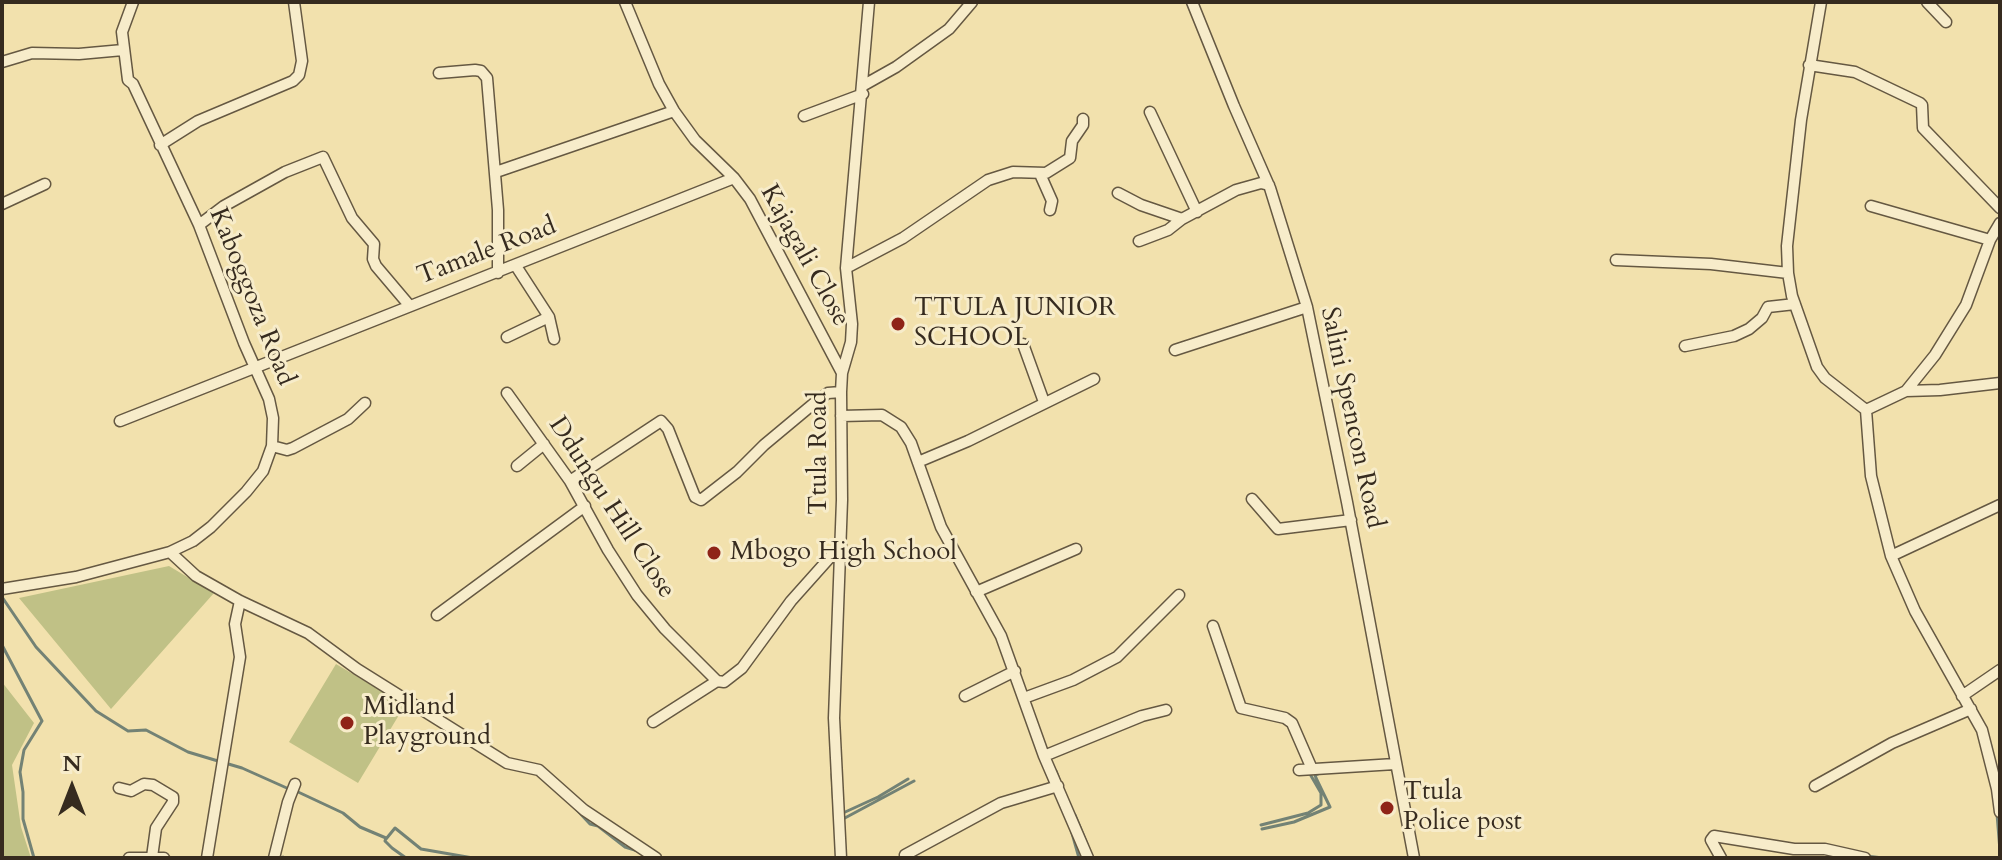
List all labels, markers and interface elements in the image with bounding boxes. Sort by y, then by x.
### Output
street label: Kajagali Close [752,180,856,332]
street label: Kaboggoza Road [201,204,301,390]
street label: Tamale Road [413,211,561,293]
place label: TTULA JUNIOR SCHOOL [914,293,1116,354]
street label: Salini Spencon Road [1312,304,1390,532]
marker: TTULA JUNIOR SCHOOL [889,315,907,333]
street label: Ttula Road [804,391,836,515]
street label: Ddungu Hill Close [541,411,681,605]
place label: Mbogo High School [730,537,957,569]
marker: Mbogo High School [705,544,723,562]
place label: Midland Playground [363,692,491,754]
marker: Midland Playground [338,714,356,732]
north arrow [32,748,112,828]
text: N [62,749,82,779]
place label: Ttula Police post [1403,777,1522,838]
marker: Ttula Police post [1378,799,1396,817]

